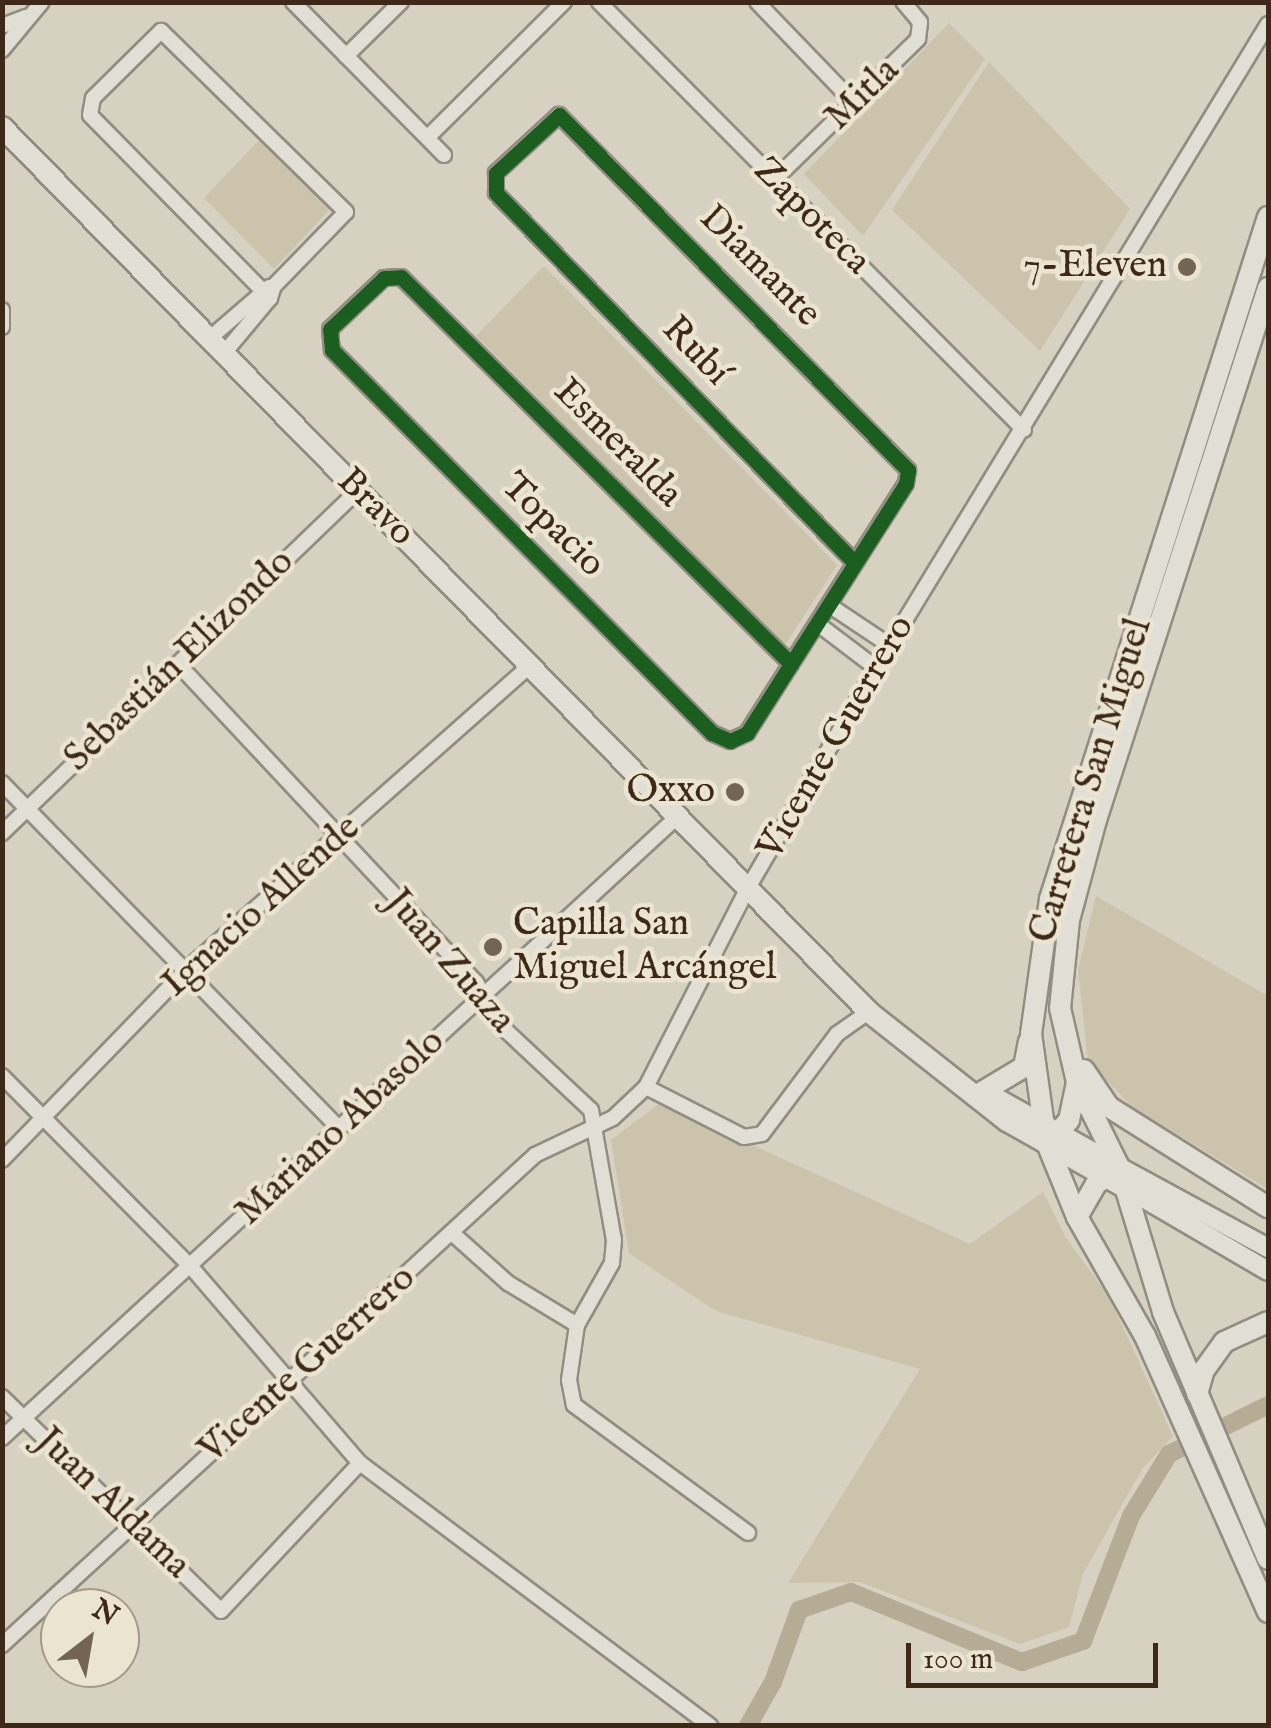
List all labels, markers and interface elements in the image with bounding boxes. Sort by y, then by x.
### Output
street label: Mitla [816,49,910,141]
street label: Zapoteca [743,149,879,285]
street label: Diamante [689,197,829,337]
place label: 7-Eleven [1023,244,1167,290]
marker: 7-Eleven [1176,256,1198,278]
street label: Rubí [651,308,739,396]
street label: Esmeralda [543,370,691,518]
street label: Bravo [326,459,424,557]
street label: Topacio [490,464,614,588]
street label: Sebastián Elizondo [56,540,304,782]
street label: Vicente Guerrero [749,608,925,868]
street label: Carretera San Miguel [1021,613,1163,949]
place label: Oxxo [627,769,715,815]
marker: Oxxo [724,781,746,803]
street label: Ignacio Allende [154,806,370,1008]
street label: Juan Zuaza [374,881,524,1043]
place label: Capilla San Miguel Arcángel [513,902,776,992]
marker: Capilla San Miguel Arcángel [482,936,504,958]
street label: Mariano Abasolo [227,1020,455,1236]
street label: Vicente Guerrero [191,1256,425,1474]
street label: Juan Aldama [25,1419,199,1589]
north arrow [40,1588,140,1688]
text: N [85,1592,124,1635]
scale bar [911,1623,1164,1685]
text: 100 m [923,1641,993,1679]

